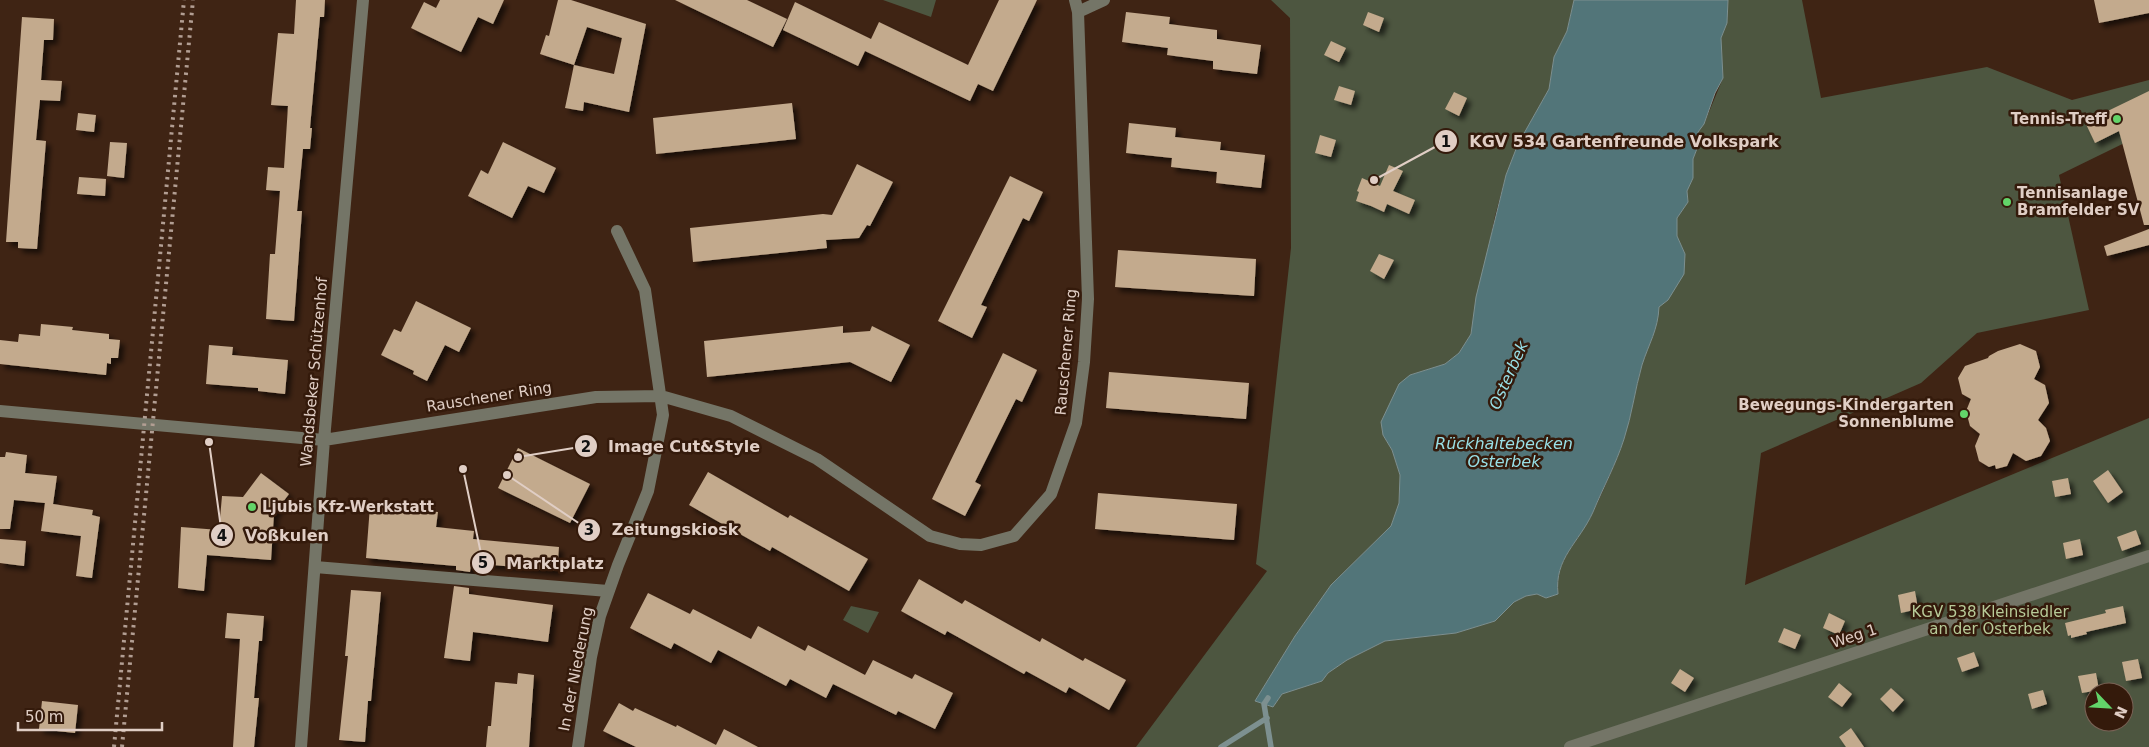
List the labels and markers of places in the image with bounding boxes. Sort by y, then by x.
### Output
place label: Tennis-Treff [2011,110,2108,128]
marker: Tennis-Treff [2111,113,2123,125]
callout: KGV 534 Gartenfreunde Volkspark [1434,126,1788,157]
place label: Tennisanlage Bramfelder SV [2017,184,2140,219]
marker: Tennisanlage Bramfelder SV [2001,196,2013,208]
place label: Bewegungs-Kindergarten Sonnenblume [1738,396,1954,431]
marker: Bewegungs-Kindergarten Sonnenblume [1958,408,1970,420]
callout: Image Cut&Style [573,431,770,462]
place label: Ljubis Kfz-Werkstatt [262,498,434,516]
marker: Ljubis Kfz-Werkstatt [246,501,258,513]
callout: Zeitungskiosk [577,514,749,545]
callout: Voßkulen [210,520,339,551]
callout: Marktplatz [471,548,614,579]

